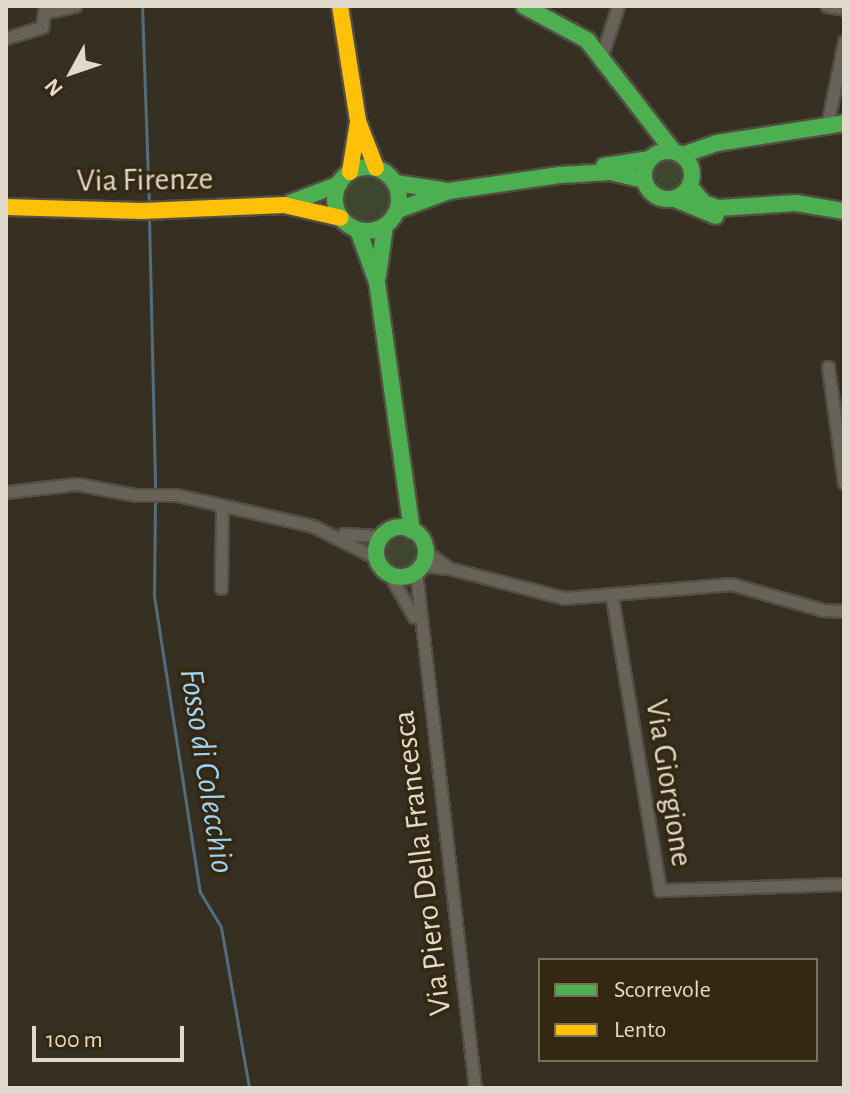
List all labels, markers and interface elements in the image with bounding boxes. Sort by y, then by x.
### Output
north arrow [32,32,112,112]
text: N [40,75,67,100]
street label: Via Firenze [76,160,214,200]
water label: Fosso di Colecchio [170,666,242,876]
street label: Via Giorgione [637,697,701,869]
street label: Via Piero Della Francesca [384,708,460,1018]
legend [538,958,818,1062]
text: Scorrevole [614,978,711,1002]
scale bar [36,1010,188,1060]
text: Lento [614,1018,666,1042]
text: 100 m [46,1028,103,1052]

